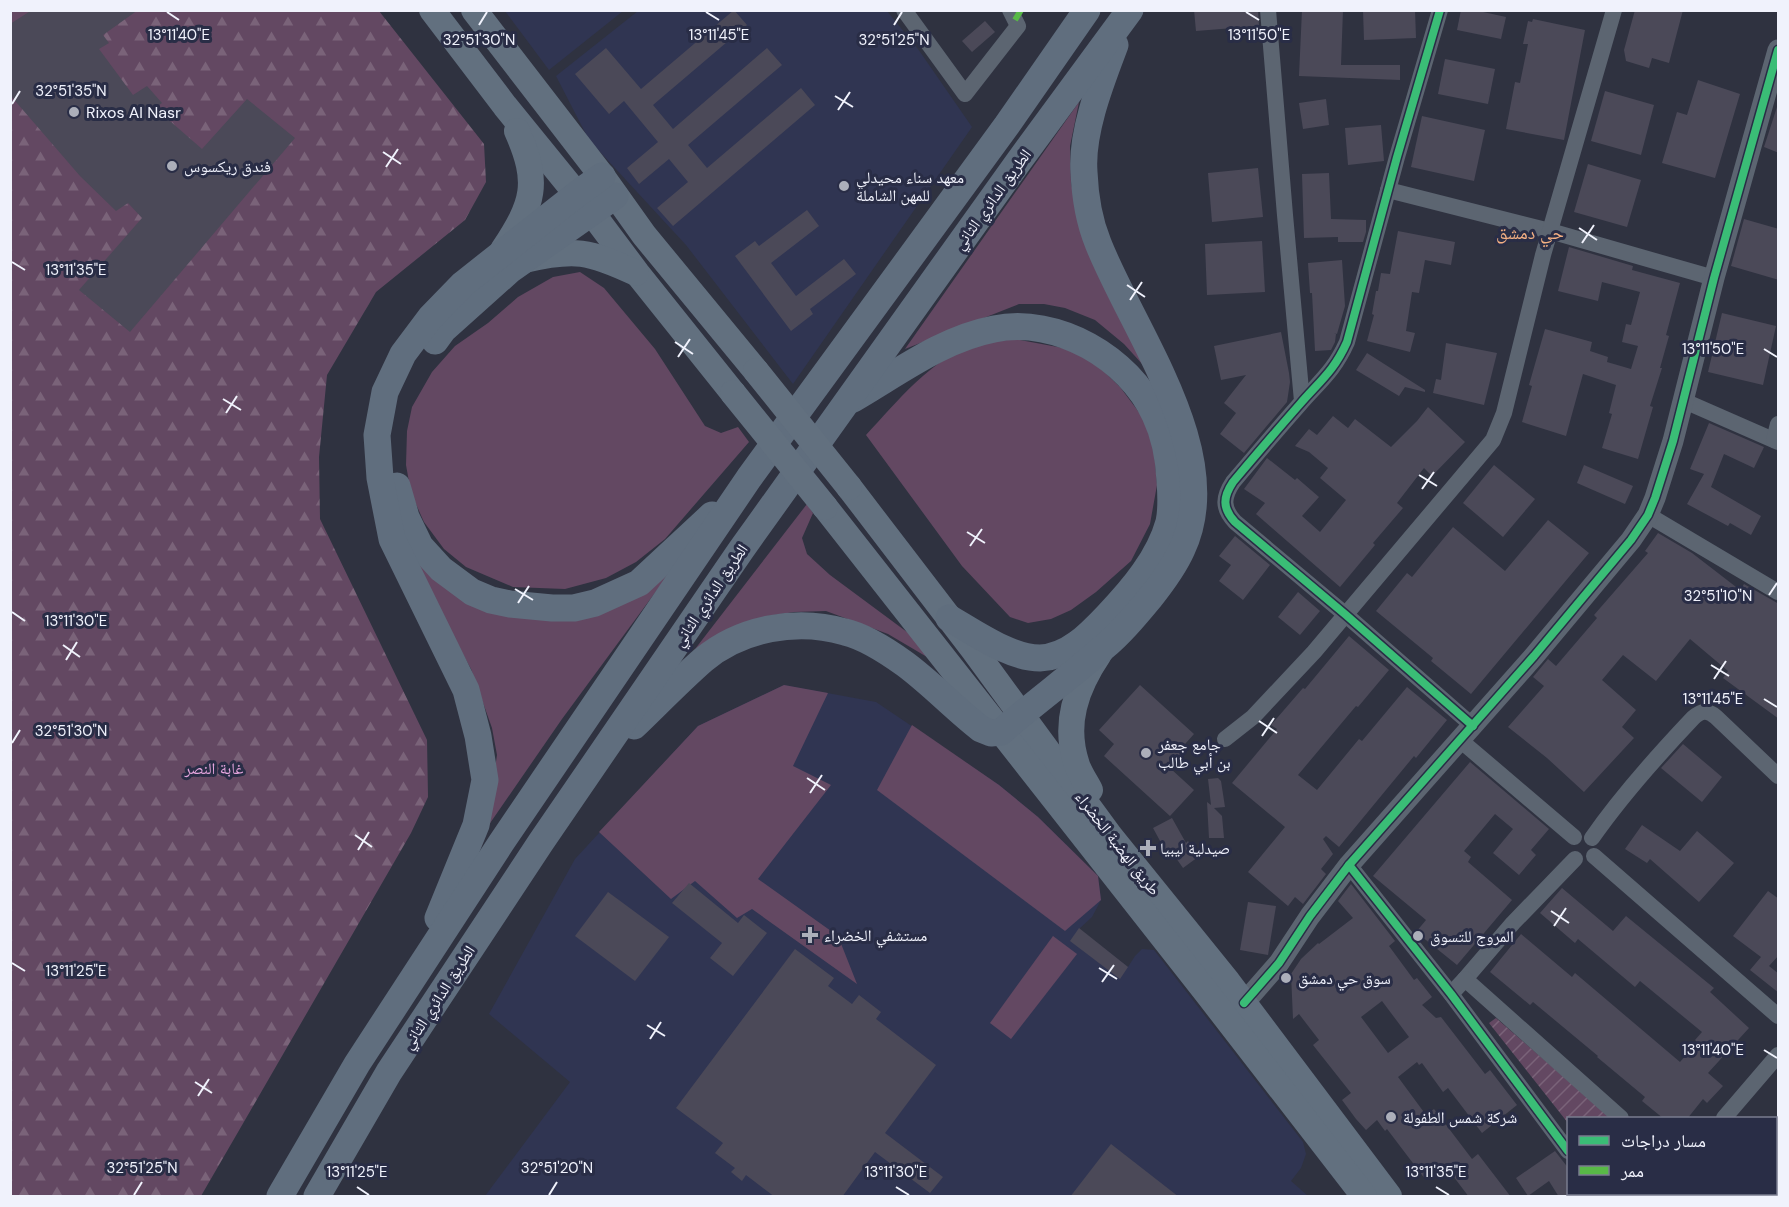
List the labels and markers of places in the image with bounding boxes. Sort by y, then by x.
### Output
place label: Rixos Al Nasr [86,102,181,123]
marker: Rixos Al Nasr [67,105,81,119]
place label: فندق ريكسوس [184,156,271,177]
marker: فندق ريكسوس [165,159,179,173]
place label: معهد سناء محيدلي للمهن الشاملة [856,167,964,206]
marker: معهد سناء محيدلي للمهن الشاملة [837,179,851,193]
place label: جامع جعفر بن أبي طالب [1157,734,1231,775]
marker: جامع جعفر بن أبي طالب [1139,746,1153,760]
place label: صيدلية ليبيا [1160,838,1230,859]
marker: صيدلية ليبيا [1141,841,1155,855]
place label: مستشفي الخضراء [824,925,927,948]
marker: مستشفي الخضراء [801,926,819,944]
place label: المروج للتسوق [1430,926,1514,947]
marker: المروج للتسوق [1411,929,1425,943]
place label: سوق حي دمشق [1298,968,1391,991]
marker: سوق حي دمشق [1279,971,1293,985]
place label: شركة شمس الطفولة [1403,1107,1517,1128]
marker: شركة شمس الطفولة [1384,1110,1398,1124]

